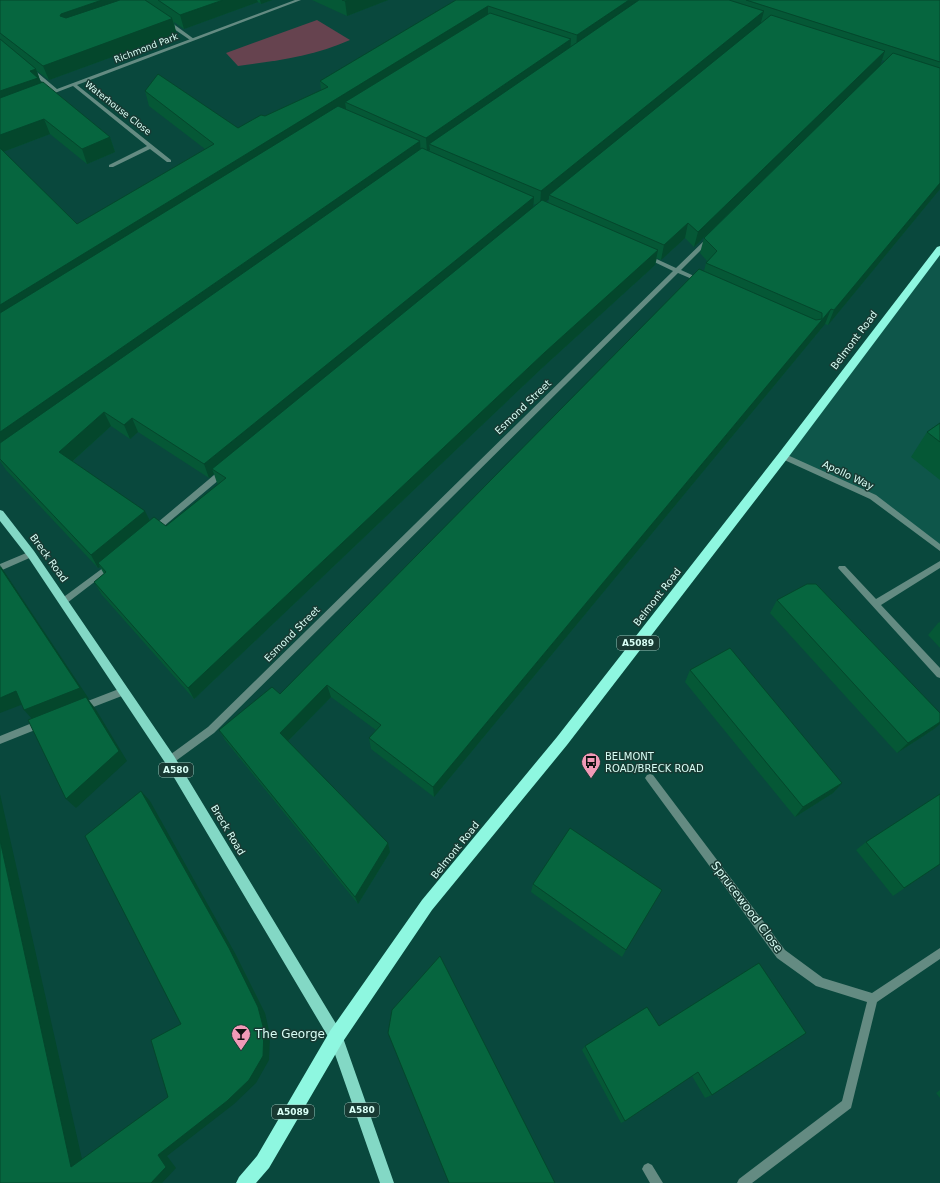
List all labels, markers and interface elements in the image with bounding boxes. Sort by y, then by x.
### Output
street label: Richmond Park [113,31,180,65]
street label: Waterhouse Close [83,79,153,137]
street label: Belmont Road [828,309,880,371]
street label: Esmond Street [493,377,553,437]
street label: Apollo Way [821,458,876,492]
street label: Breck Road [28,532,70,584]
street label: Belmont Road [631,566,683,628]
street label: Esmond Street [262,604,322,664]
road number: A5089 [617,636,659,650]
bus stop icon: BELMONT ROAD/BRECK ROAD [580,751,602,779]
place label: BELMONT ROAD/BRECK ROAD [605,751,704,774]
road number: A580 [159,763,193,777]
street label: Breck Road [209,803,247,857]
street label: Belmont Road [429,819,481,881]
street label: Sprucewood Close [708,859,786,955]
bar icon: The George [230,1023,252,1051]
place label: The George [254,1027,325,1041]
road number: A580 [345,1103,379,1117]
road number: A5089 [272,1105,314,1119]

